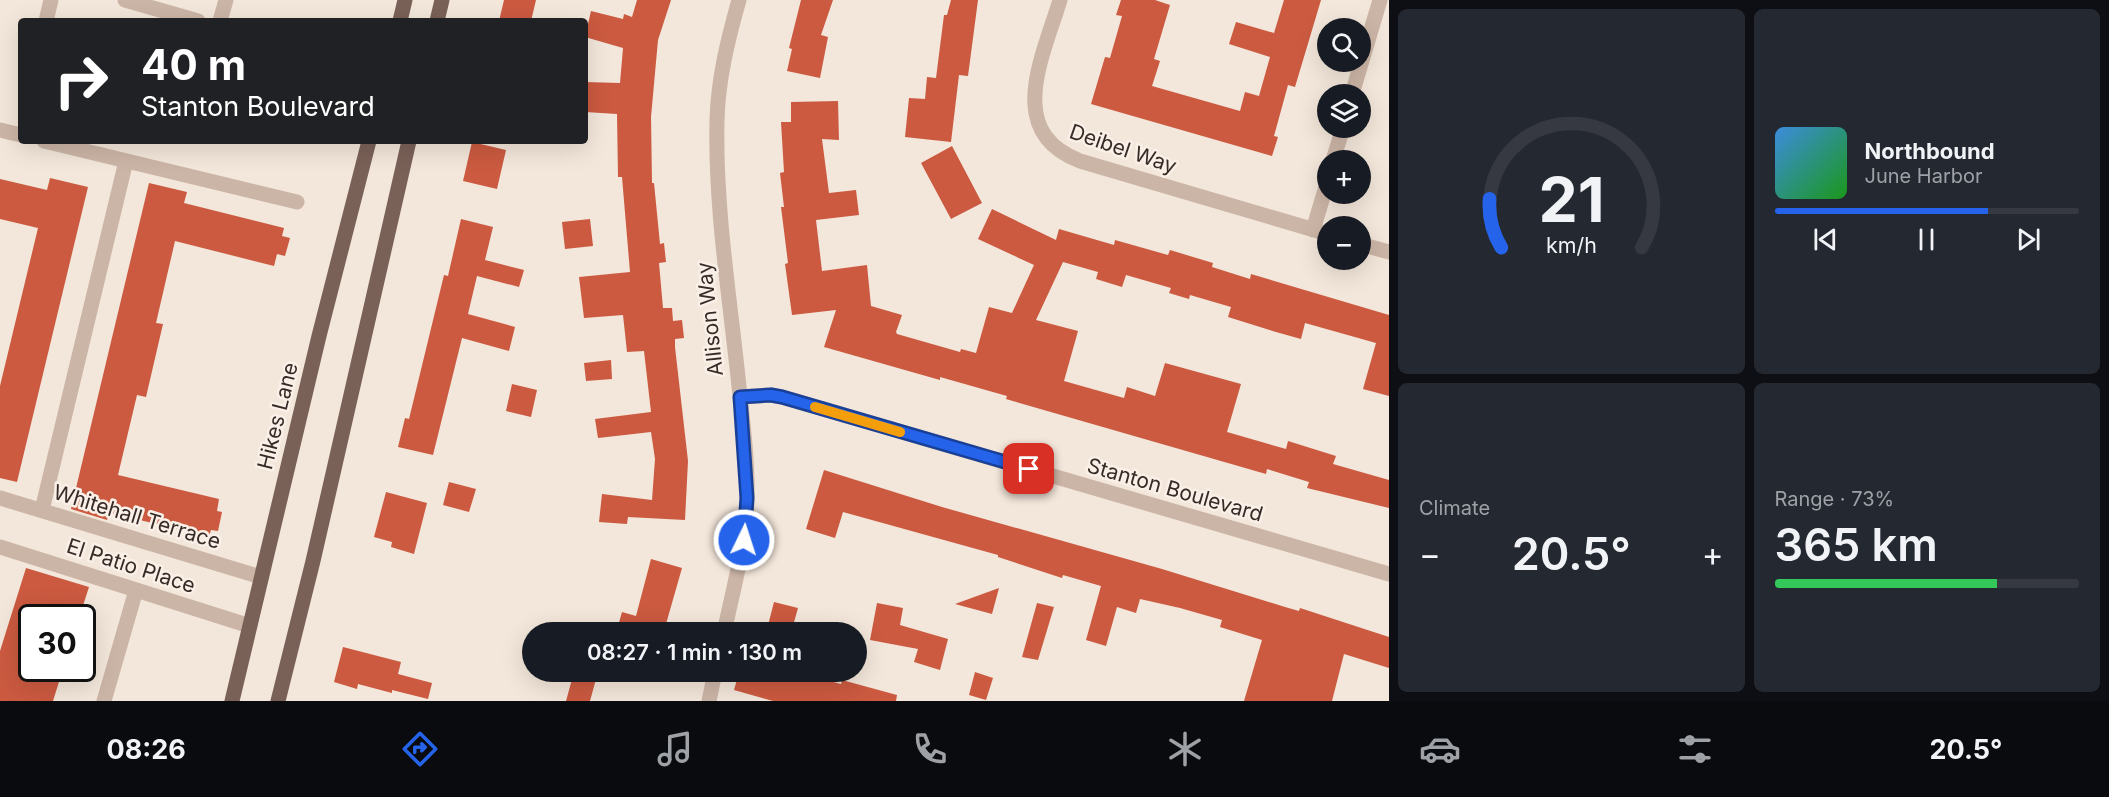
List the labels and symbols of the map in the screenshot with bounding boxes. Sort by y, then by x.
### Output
street label: Deibel Way [1066,119,1180,179]
street label: Allison Way [691,261,728,377]
street label: Hikes Lane [252,360,303,472]
pin [1003,443,1054,494]
street label: Stanton Boulevard [1084,452,1266,527]
street label: Whitehall Terrace [50,479,224,554]
position arrow [712,508,776,572]
street label: El Patio Place [64,533,199,598]
speed limit sign: 30 [18,604,96,682]

